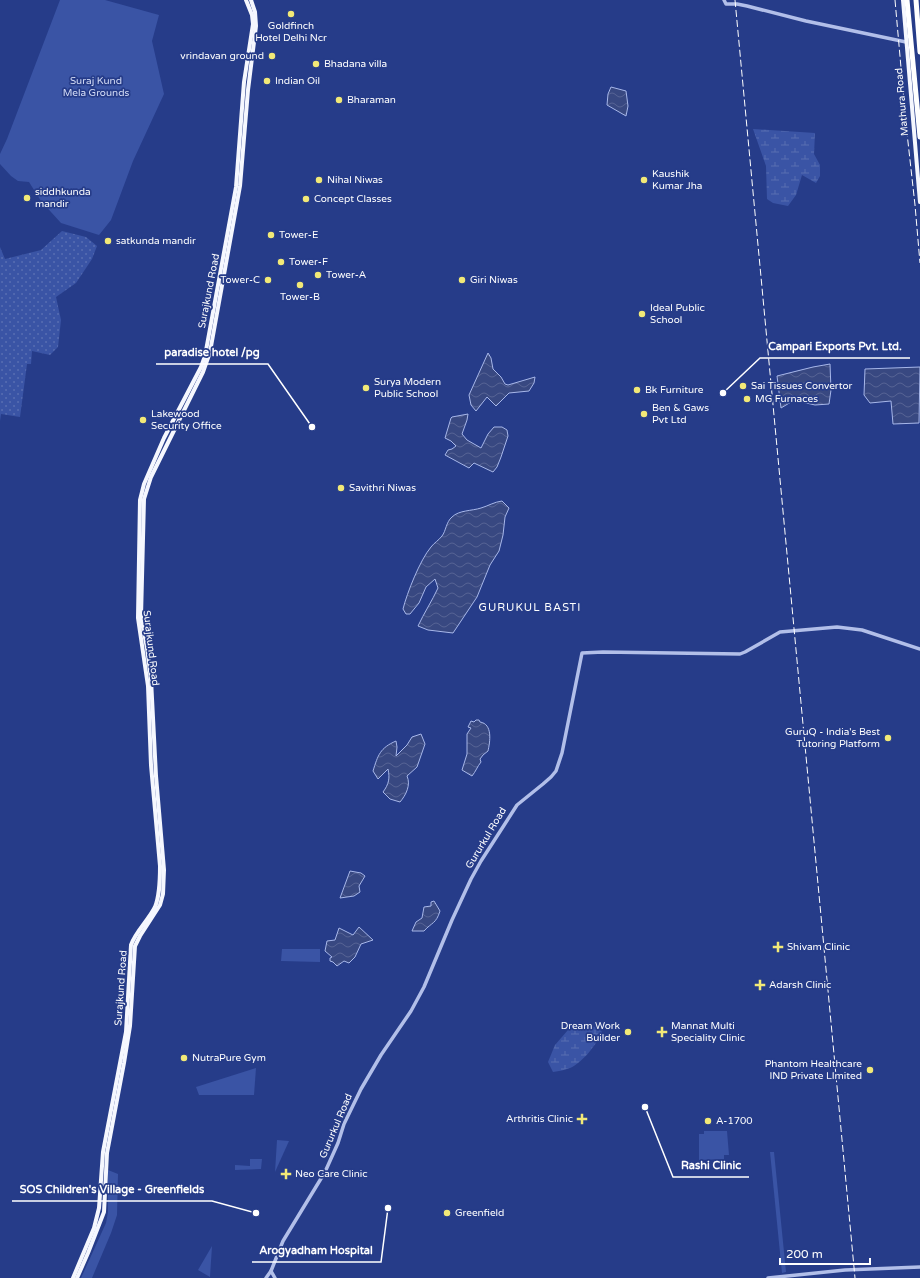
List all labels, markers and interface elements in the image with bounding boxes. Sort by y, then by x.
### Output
marker: Goldfinch Hotel Delhi Ncr [286,9,296,19]
place label: Goldfinch Hotel Delhi Ncr [255,20,327,44]
place label: vrindavan ground [180,50,264,62]
marker: vrindavan ground [267,51,277,61]
place label: Bhadana villa [324,58,387,70]
marker: Bhadana villa [311,59,321,69]
street label: Mathura Road [893,67,911,137]
park label: Suraj Kund Mela Grounds [63,75,129,99]
place label: Indian Oil [275,75,320,87]
marker: Indian Oil [262,76,272,86]
place label: Bharaman [347,94,396,106]
marker: Bharaman [334,95,344,105]
place label: Kaushik Kumar Jha [652,168,702,192]
place label: Nihal Niwas [327,174,383,186]
marker: Nihal Niwas [314,175,324,185]
marker: Kaushik Kumar Jha [639,175,649,185]
place label: siddhkunda mandir [35,186,91,210]
marker: siddhkunda mandir [22,193,32,203]
place label: Concept Classes [314,193,392,205]
marker: Concept Classes [301,194,311,204]
place label: Tower-E [279,229,318,241]
marker: Tower-E [266,230,276,240]
place label: satkunda mandir [116,235,196,247]
marker: satkunda mandir [103,236,113,246]
street label: Surajkund Road [196,253,222,329]
place label: Tower-F [289,256,328,268]
marker: Tower-F [276,257,286,267]
place label: Tower-A [326,269,366,281]
marker: Tower-A [313,270,323,280]
place label: Tower-C [220,274,260,286]
place label: Giri Niwas [470,274,518,286]
marker: Tower-C [263,275,273,285]
marker: Giri Niwas [457,275,467,285]
marker: Tower-B [295,280,305,290]
place label: Tower-B [280,291,320,303]
place label: Ideal Public School [650,302,705,326]
marker: Ideal Public School [637,309,647,319]
callout: Campari Exports Pvt. Ltd. [760,335,910,358]
text: Campari Exports Pvt. Ltd. [768,340,902,354]
callout: paradise hotel /pg [156,341,268,364]
text: paradise hotel /pg [164,346,260,360]
place label: Surya Modern Public School [374,376,441,400]
place label: Sai Tissues Convertor [751,380,853,392]
marker: Sai Tissues Convertor [738,381,748,391]
marker: Surya Modern Public School [361,383,371,393]
place label: Bk Furniture [645,384,704,396]
marker: Bk Furniture [632,385,642,395]
place label: MG Furnaces [755,393,818,405]
marker: MG Furnaces [742,394,752,404]
place label: Ben & Gaws Pvt Ltd [652,402,709,426]
place label: Lakewood Security Office [151,408,222,432]
marker: Ben & Gaws Pvt Ltd [639,409,649,419]
marker: Lakewood Security Office [138,415,148,425]
place label: Savithri Niwas [349,482,416,494]
marker: Savithri Niwas [336,483,346,493]
district label: GURUKUL BASTI [479,601,581,614]
street label: Surajkund Road [140,610,162,686]
place label: GuruQ - India's Best Tutoring Platform [785,726,880,750]
marker: GuruQ - India's Best Tutoring Platform [883,733,893,743]
street label: Gururkul Road [463,805,509,871]
marker: Shivam Clinic [772,941,784,953]
place label: Shivam Clinic [787,941,850,953]
street label: Surajkund Road [112,950,130,1026]
marker: Adarsh Clinic [754,979,766,991]
place label: Adarsh Clinic [769,979,831,991]
place label: Dream Work Builder [561,1020,621,1044]
place label: Mannat Multi Speciality Clinic [671,1020,745,1044]
marker: Mannat Multi Speciality Clinic [656,1026,668,1038]
marker: Dream Work Builder [623,1027,633,1037]
place label: NutraPure Gym [192,1052,266,1064]
marker: NutraPure Gym [179,1053,189,1063]
place label: Phantom Healthcare IND Private LImited [765,1058,862,1082]
marker: Phantom Healthcare IND Private LImited [865,1065,875,1075]
street label: Gururkul Road [317,1092,355,1160]
place label: Arthritis Clinic [506,1113,573,1125]
marker: Arthritis Clinic [576,1113,588,1125]
place label: A-1700 [716,1115,753,1127]
marker: A-1700 [703,1116,713,1126]
callout: Rashi Clinic [673,1154,749,1177]
text: Rashi Clinic [681,1159,741,1172]
marker: Neo Care Clinic [280,1168,292,1180]
place label: Neo Care Clinic [295,1168,368,1180]
callout: SOS Children's Village - Greenfields [12,1178,212,1201]
text: SOS Children's Village - Greenfields [20,1183,205,1197]
place label: Greenfield [455,1207,504,1219]
marker: Greenfield [442,1208,452,1218]
callout: Arogyadham Hospital [252,1239,381,1262]
scale bar [780,1240,870,1266]
text: Arogyadham Hospital [259,1244,373,1258]
text: 200 m [786,1247,823,1261]

